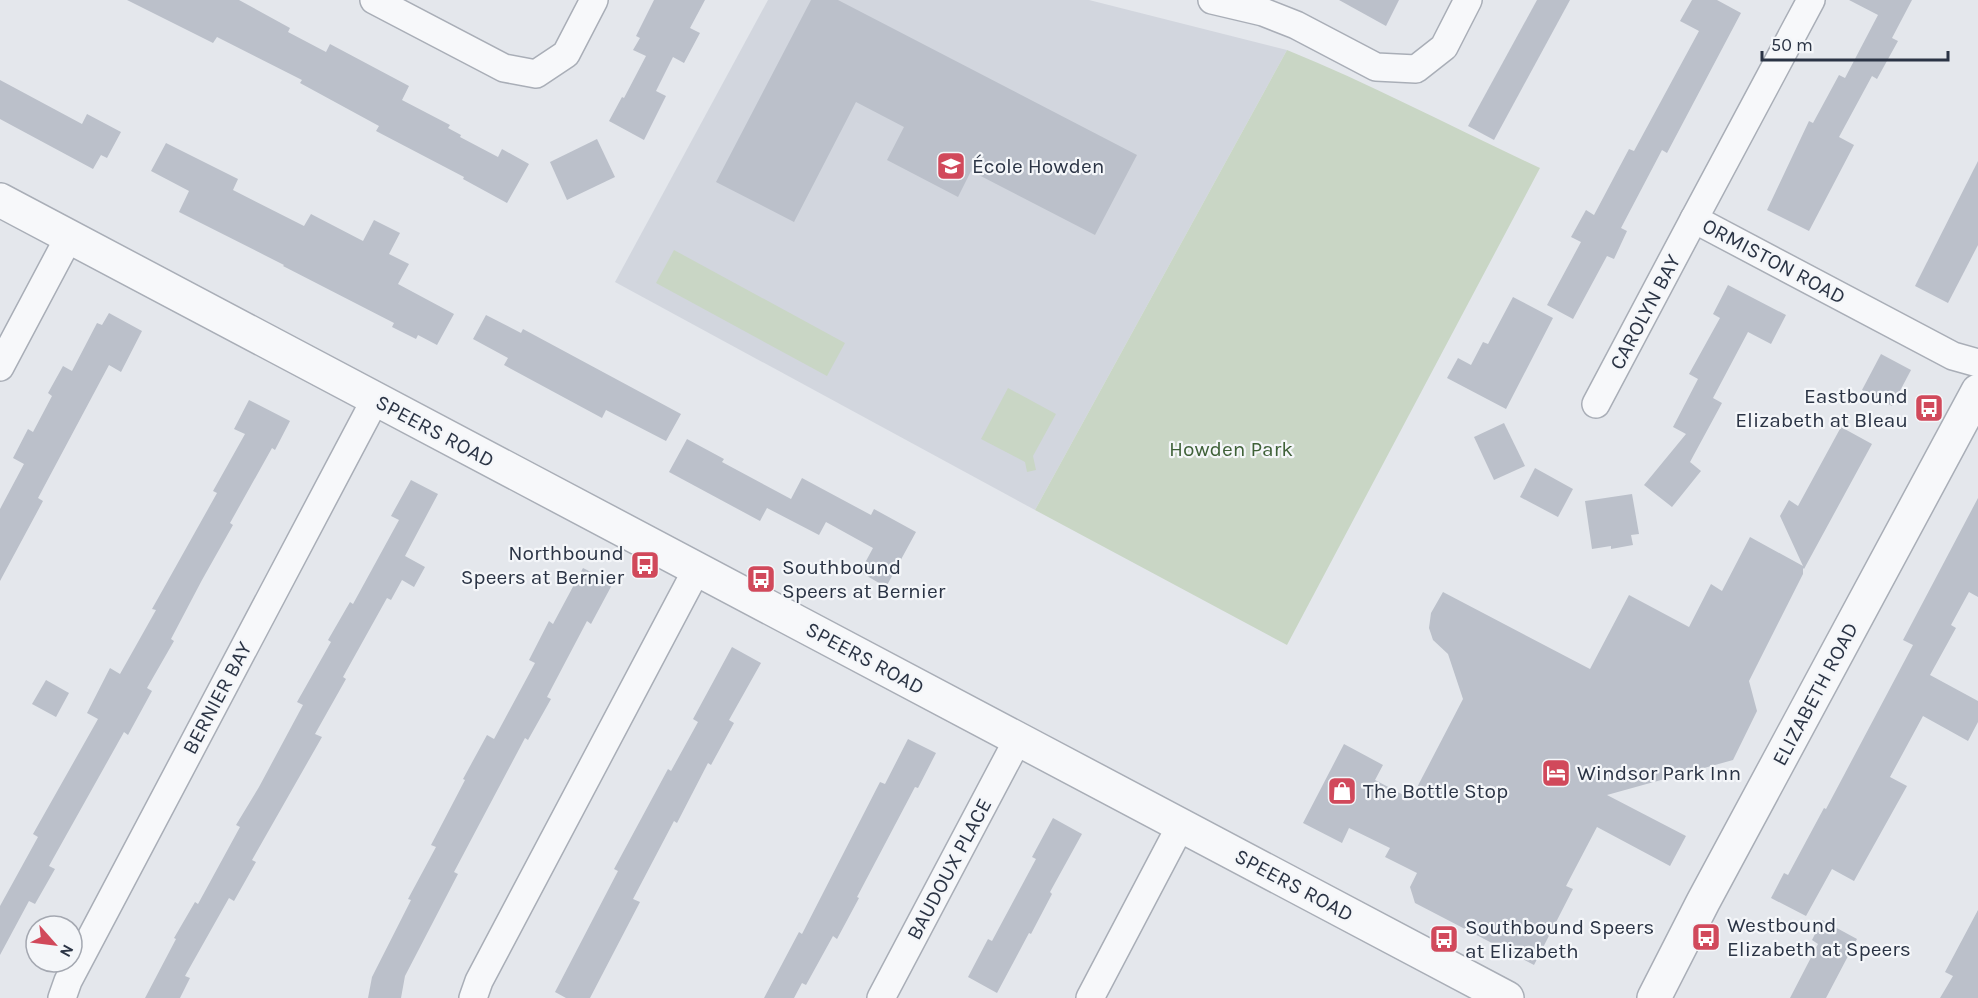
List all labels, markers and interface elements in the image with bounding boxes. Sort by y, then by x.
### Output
scale bar [1762,24,1948,62]
text: 50 m [1771,34,1813,56]
school or university icon: École Howden [935,150,967,182]
place label: École Howden [972,154,1104,178]
street label: ORMISTON ROAD [1698,213,1850,309]
street label: CAROLYN BAY [1605,250,1686,374]
place label: Eastbound Elizabeth at Bleau [1735,384,1908,432]
street label: SPEERS ROAD [372,390,498,472]
bus stop icon: Eastbound Elizabeth at Bleau [1913,392,1945,424]
park label: Howden Park [1169,437,1293,461]
place label: Northbound Speers at Bernier [461,541,624,589]
bus stop icon: Northbound Speers at Bernier [629,549,661,581]
place label: Southbound Speers at Bernier [782,555,946,603]
bus stop icon: Southbound Speers at Bernier [745,563,777,595]
street label: SPEERS ROAD [802,617,928,699]
street label: ELIZABETH ROAD [1767,618,1863,770]
street label: BERNIER BAY [177,637,257,758]
hotel icon: Windsor Park Inn [1540,757,1572,789]
place label: Windsor Park Inn [1577,761,1741,785]
shop icon: The Bottle Stop [1326,775,1358,807]
place label: The Bottle Stop [1363,779,1508,803]
street label: BAUDOUX PLACE [902,794,996,944]
street label: SPEERS ROAD [1231,844,1357,926]
place label: Westbound Elizabeth at Speers [1727,913,1911,961]
north arrow [24,914,84,974]
place label: Southbound Speers at Elizabeth [1465,915,1654,963]
bus stop icon: Westbound Elizabeth at Speers [1690,921,1722,953]
bus stop icon: Southbound Speers at Elizabeth [1428,923,1460,955]
text: N [56,941,78,960]

